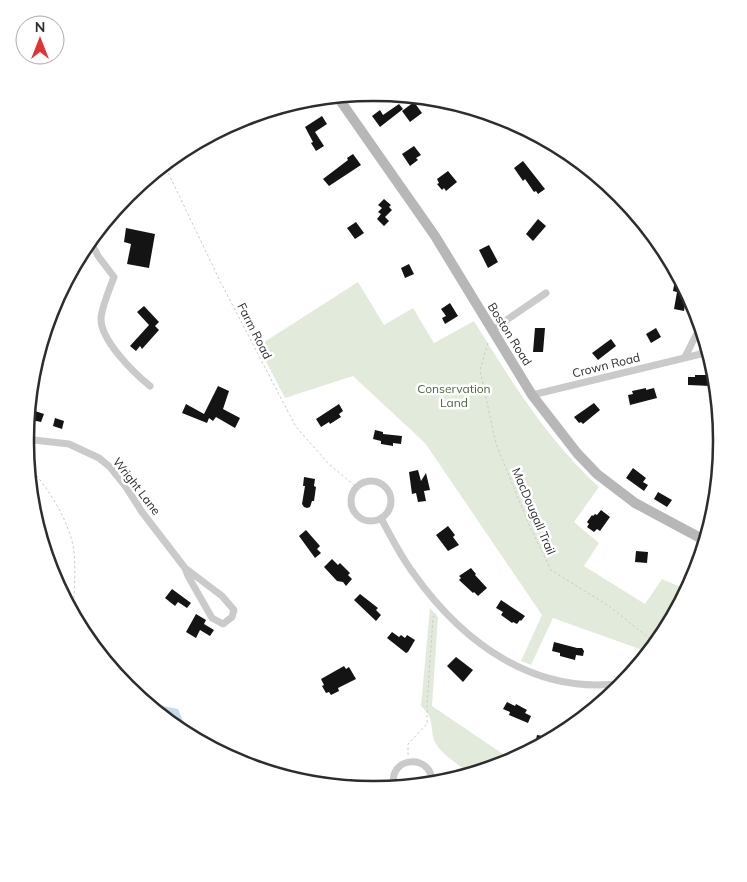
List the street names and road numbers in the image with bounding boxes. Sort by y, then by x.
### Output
street label: Farm Road [234,300,276,362]
street label: Boston Road [485,300,535,368]
street label: Crown Road [571,349,641,381]
street label: Wright Lane [110,454,164,518]
street label: MacDougall Trail [509,465,559,557]

